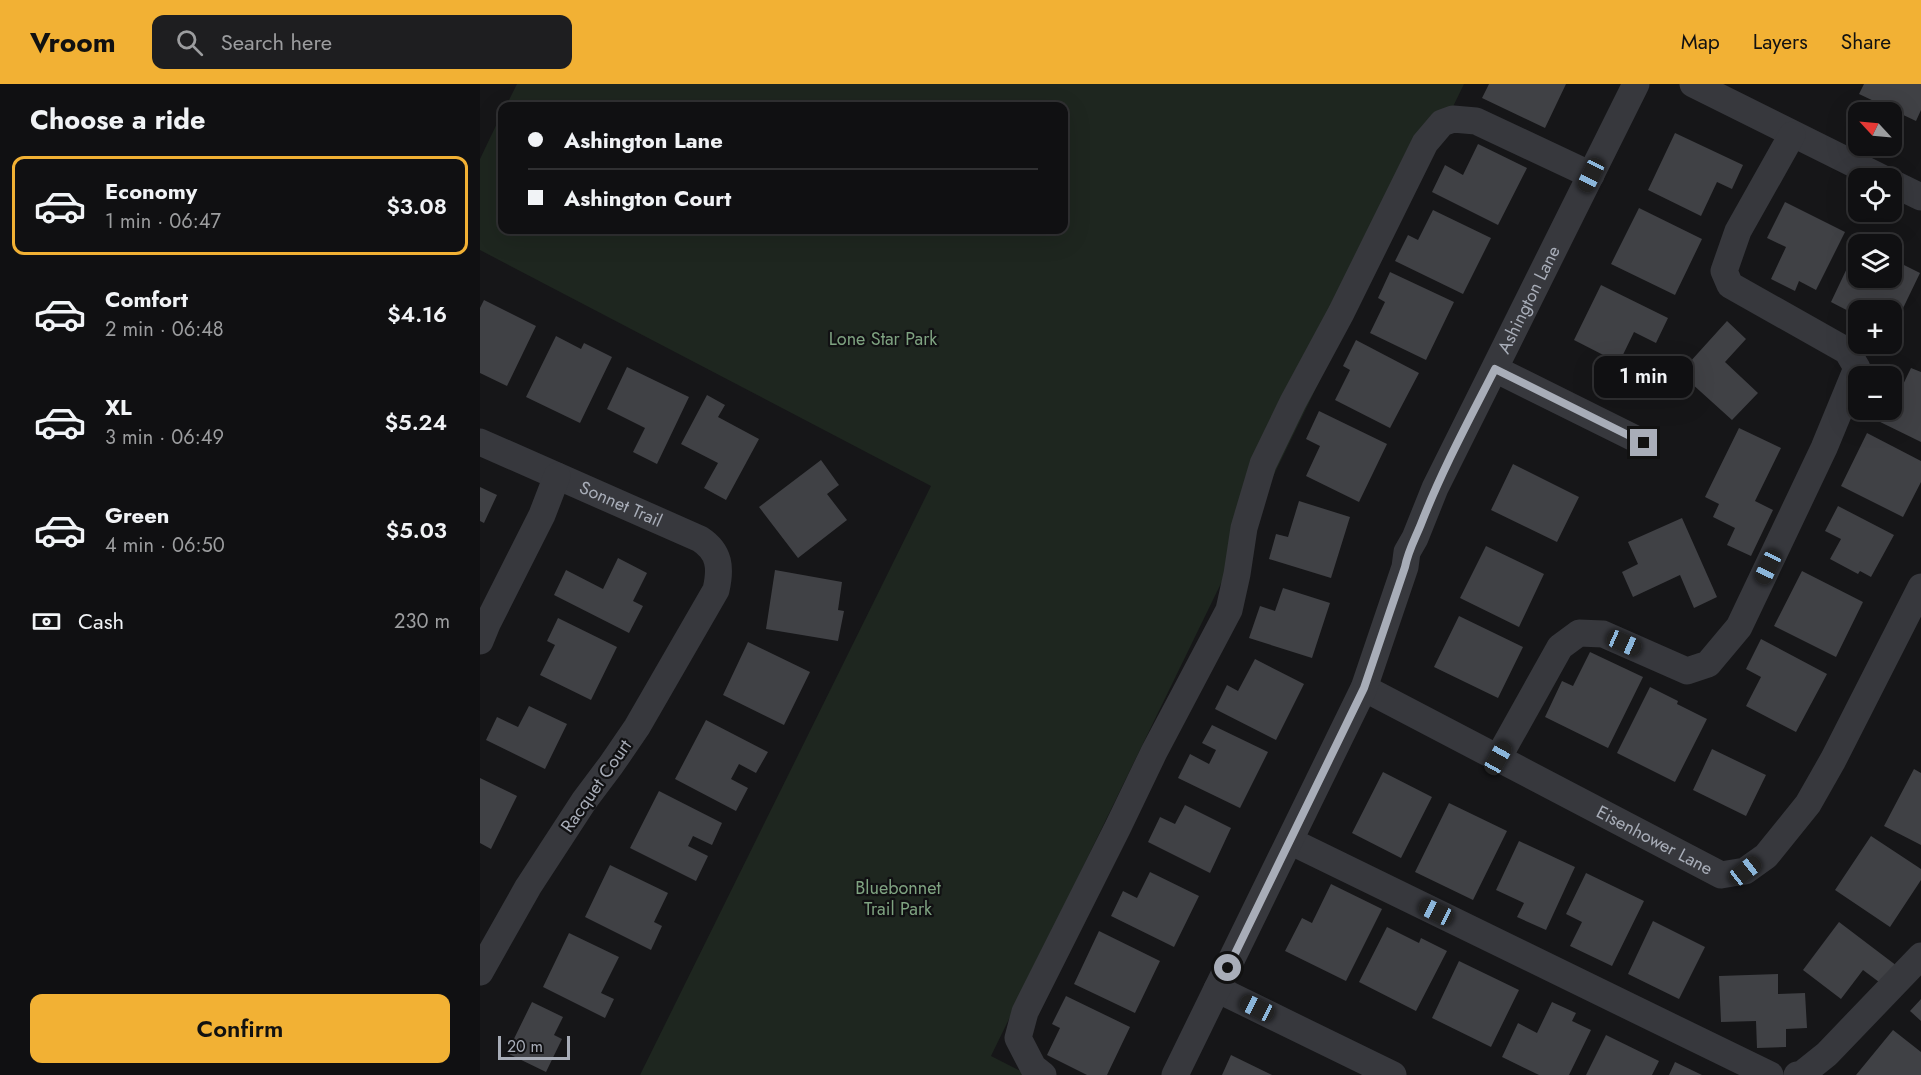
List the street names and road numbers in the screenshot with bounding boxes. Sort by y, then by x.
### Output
street label: Ashington Lane [1491,241,1567,358]
street label: Sonnet Trail [575,474,667,534]
street label: Racquet Court [554,734,638,838]
street label: Eisenhower Lane [1592,799,1717,881]

